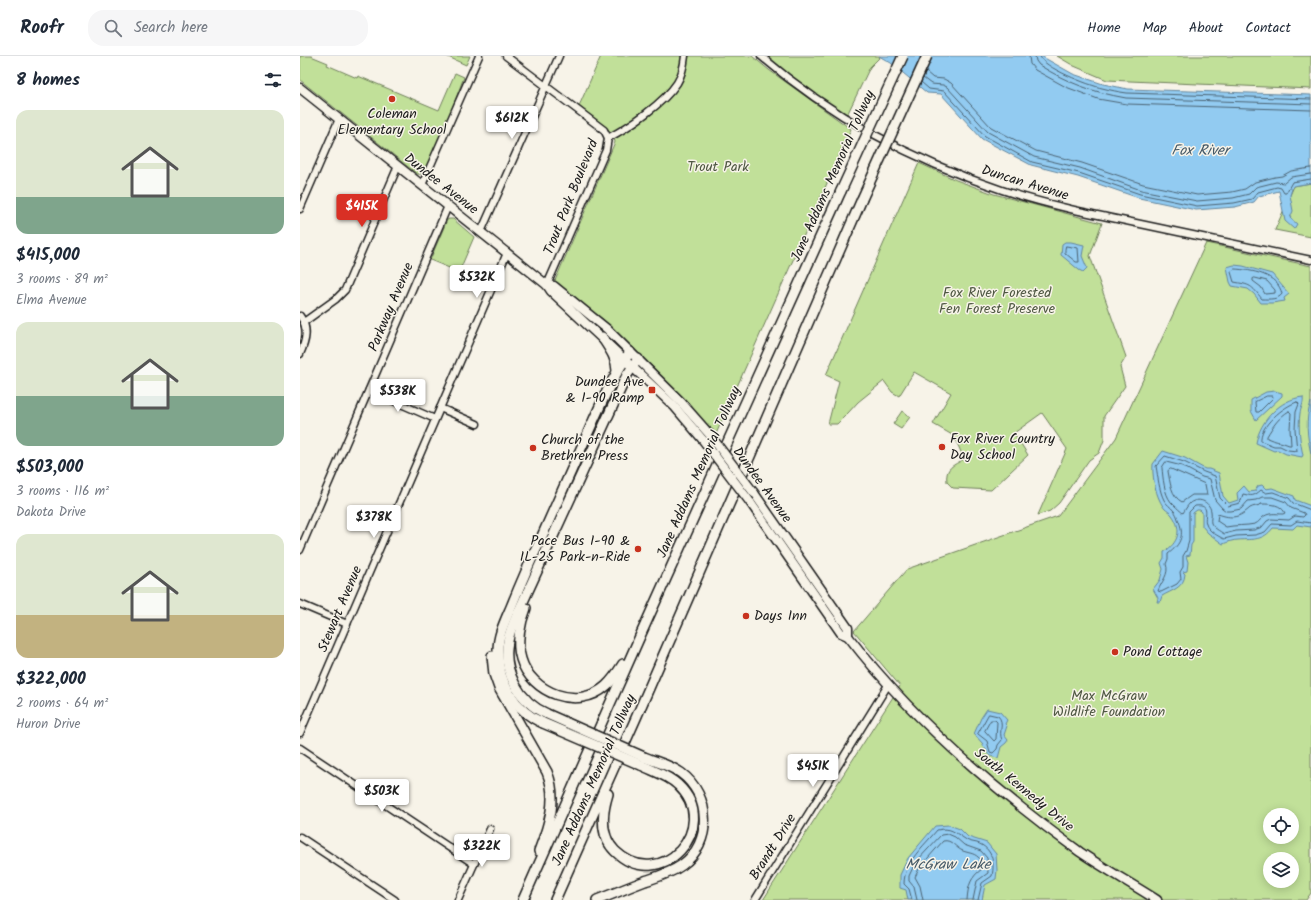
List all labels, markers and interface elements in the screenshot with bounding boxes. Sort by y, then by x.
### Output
search box [88,10,368,46]
text: Roofr [20,13,64,43]
text: Search here [134,16,208,40]
icon: search [102,17,124,39]
text: Home [1087,17,1121,39]
text: Map [1143,17,1167,39]
text: About [1189,17,1223,39]
text: Contact [1245,17,1291,39]
text: 8 homes [16,67,80,94]
icon: filters [262,69,284,91]
street label: Jane Addams Memorial Tollway [785,86,881,265]
marker: Coleman Elementary School [387,94,397,104]
place label: Coleman Elementary School [338,103,447,141]
pin: $612K [484,106,540,140]
text: $612K [495,108,529,129]
street label: Trout Park Boulevard [538,135,605,258]
icon: home [114,136,186,208]
water label: Fox River [1171,139,1232,163]
street label: Dundee Avenue [399,148,484,221]
park label: Trout Park [687,156,749,178]
street label: Duncan Avenue [979,159,1072,207]
pin: $415K [334,194,390,228]
text: $415K [345,196,379,217]
text: $415,000 [16,242,80,269]
street label: Parkway Avenue [362,258,420,355]
pin: $532K [449,265,505,299]
text: $532K [459,267,495,288]
text: 3 rooms · 89 m² [16,269,108,290]
park label: Fox River Forested Fen Forest Preserve [939,282,1056,320]
text: Elma Avenue [16,290,87,311]
icon: home [114,348,186,420]
place label: Dundee Ave & I-90 Ramp [566,371,645,409]
pin: $538K [370,379,426,413]
text: $538K [380,381,416,402]
street label: Jane Addams Memorial Tollway [651,382,747,561]
marker: Dundee Ave & I-90 Ramp [647,385,657,395]
place label: Fox River Country Day School [950,428,1055,466]
place label: Church of the Brethren Press [541,429,628,467]
street label: Dundee Avenue [727,442,798,528]
marker: Fox River Country Day School [937,442,947,452]
marker: Church of the Brethren Press [528,443,538,453]
text: $503,000 [16,454,83,481]
text: 3 rooms · 116 m² [16,481,109,502]
text: Dakota Drive [16,502,86,523]
pin: $378K [346,505,402,539]
text: $378K [356,507,392,528]
place label: Pace Bus I-90 & IL-25 Park-n-Ride [520,530,631,568]
marker: Pace Bus I-90 & IL-25 Park-n-Ride [633,544,643,554]
icon: home [114,560,186,632]
street label: Stewart Avenue [312,562,368,656]
place label: Days Inn [754,605,807,627]
marker: Days Inn [741,611,751,621]
place label: Pond Cottage [1123,641,1203,663]
marker: Pond Cottage [1110,647,1120,657]
text: $322,000 [16,666,86,693]
park label: Max McGraw Wildlife Foundation [1053,685,1165,723]
street label: Jane Addams Memorial Tollway [546,690,642,869]
text: 2 rooms · 64 m² [16,693,108,714]
text: Huron Drive [16,714,80,735]
street label: South Kennedy Drive [969,743,1079,838]
pin: $451K [785,754,841,788]
text: $451K [796,756,830,777]
pin: $503K [354,779,410,813]
text: $503K [364,781,400,802]
map controls [1263,808,1299,888]
button: locate [1263,808,1299,844]
street label: Brandt Drive [744,809,803,885]
pin: $322K [454,834,510,868]
text: $322K [463,836,501,857]
button: layers [1263,852,1299,888]
water label: McGraw Lake [906,853,992,877]

